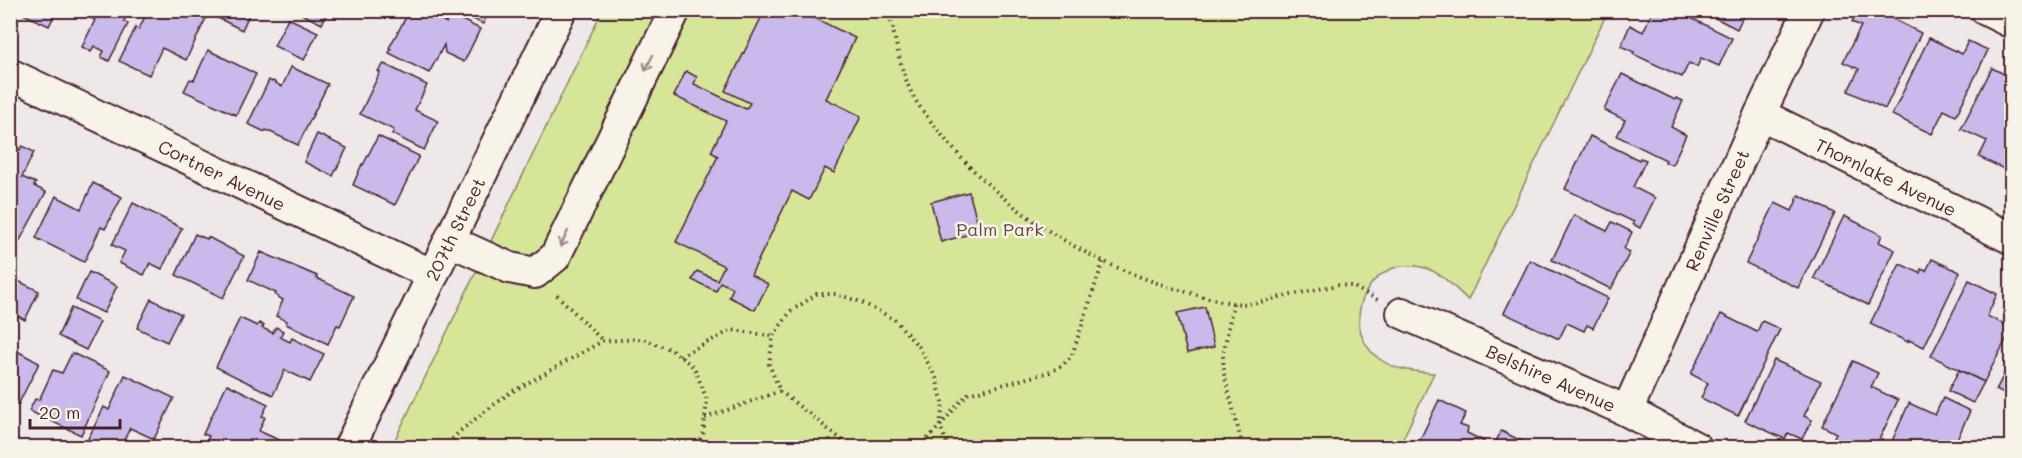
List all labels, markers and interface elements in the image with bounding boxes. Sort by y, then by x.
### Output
one-way arrow [643,54,655,72]
street label: Thornlake Avenue [1811,132,1961,222]
street label: Cortner Avenue [154,134,290,216]
street label: Renville Street [1679,145,1755,275]
street label: 207th Street [420,173,490,285]
park label: Palm Park [956,217,1044,241]
one-way arrow [558,229,570,247]
street label: Belshire Avenue [1482,339,1620,417]
scale bar [30,392,120,430]
text: 20 m [39,400,80,424]

